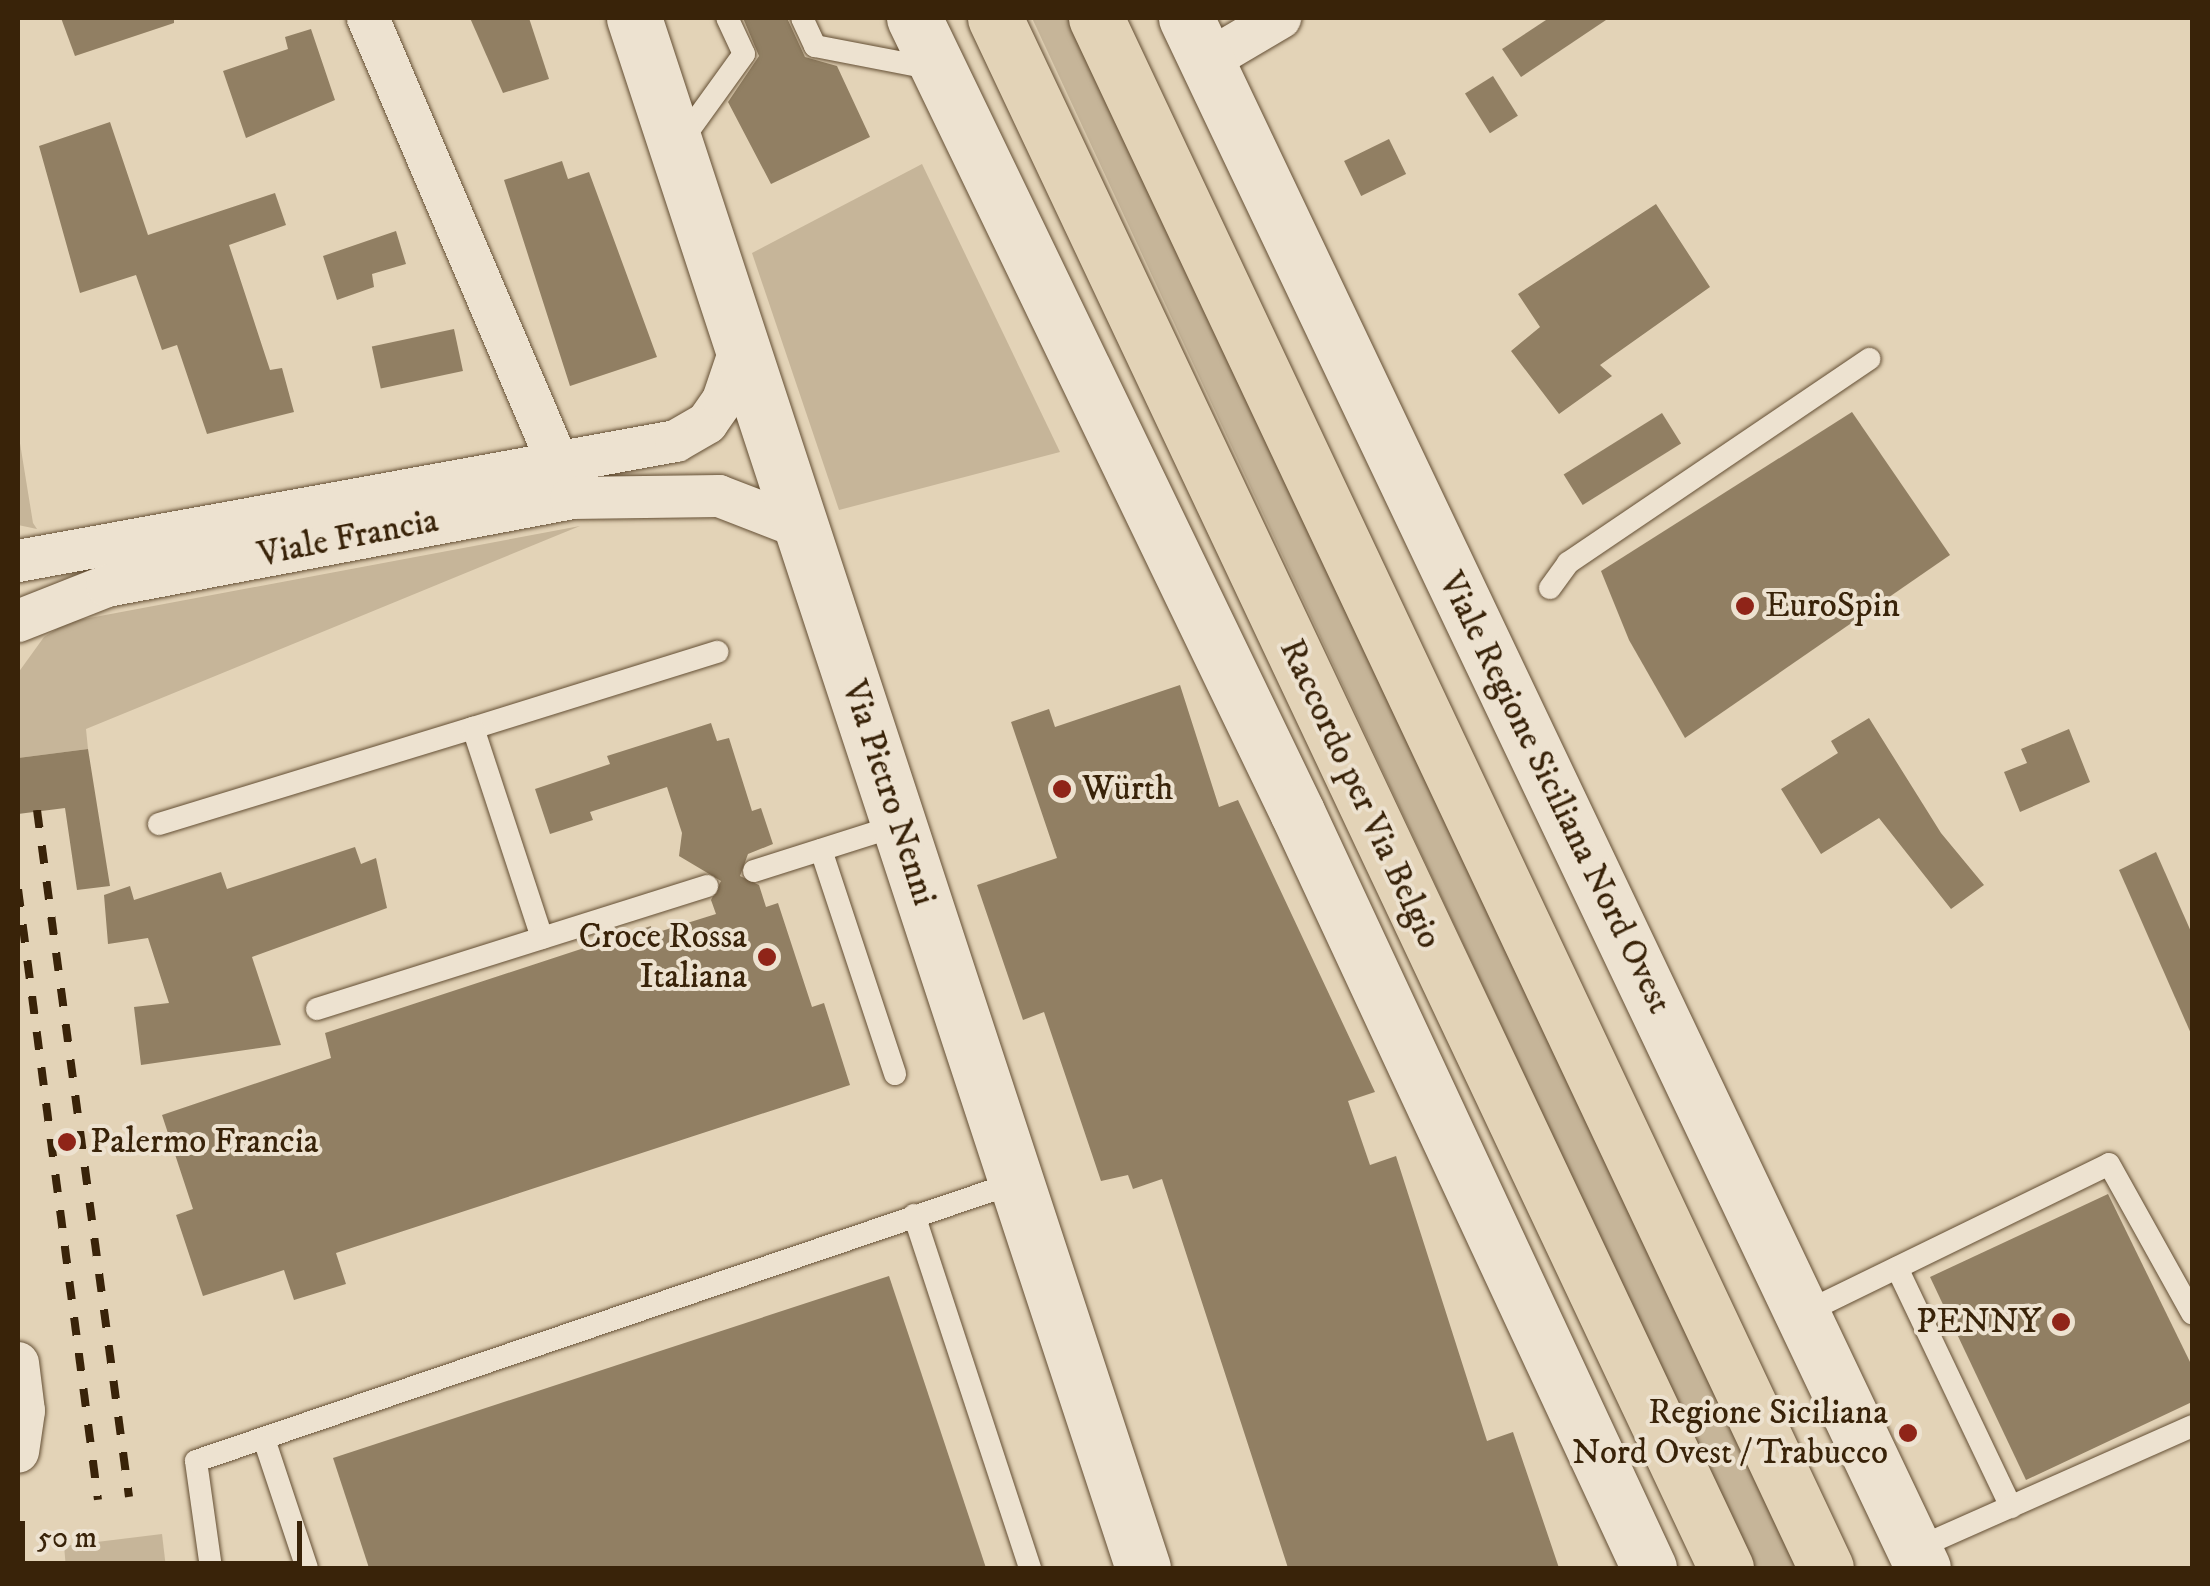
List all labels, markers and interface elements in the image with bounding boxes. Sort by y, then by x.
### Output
street label: Viale Francia [254,500,442,576]
street label: Viale Regione Siciliana Nord Ovest [1430,565,1680,1021]
place label: EuroSpin [1765,585,1900,627]
marker: EuroSpin [1734,595,1756,617]
street label: Raccordo per Via Belgio [1270,633,1450,955]
street label: Via Pietro Nenni [833,675,945,911]
place label: Würth [1082,768,1173,810]
marker: Würth [1051,778,1073,800]
place label: Croce Rossa Italiana [578,916,747,998]
marker: Croce Rossa Italiana [756,946,778,968]
place label: Palermo Francia [90,1121,319,1163]
marker: Palermo Francia [54,1129,80,1155]
place label: PENNY [1916,1301,2041,1343]
marker: PENNY [2050,1311,2072,1333]
place label: Regione Siciliana Nord Ovest / Trabucco [1572,1392,1888,1474]
marker: Regione Siciliana Nord Ovest / Trabucco [1897,1422,1919,1444]
scale bar [25,1501,308,1563]
text: 50 m [37,1520,97,1557]

